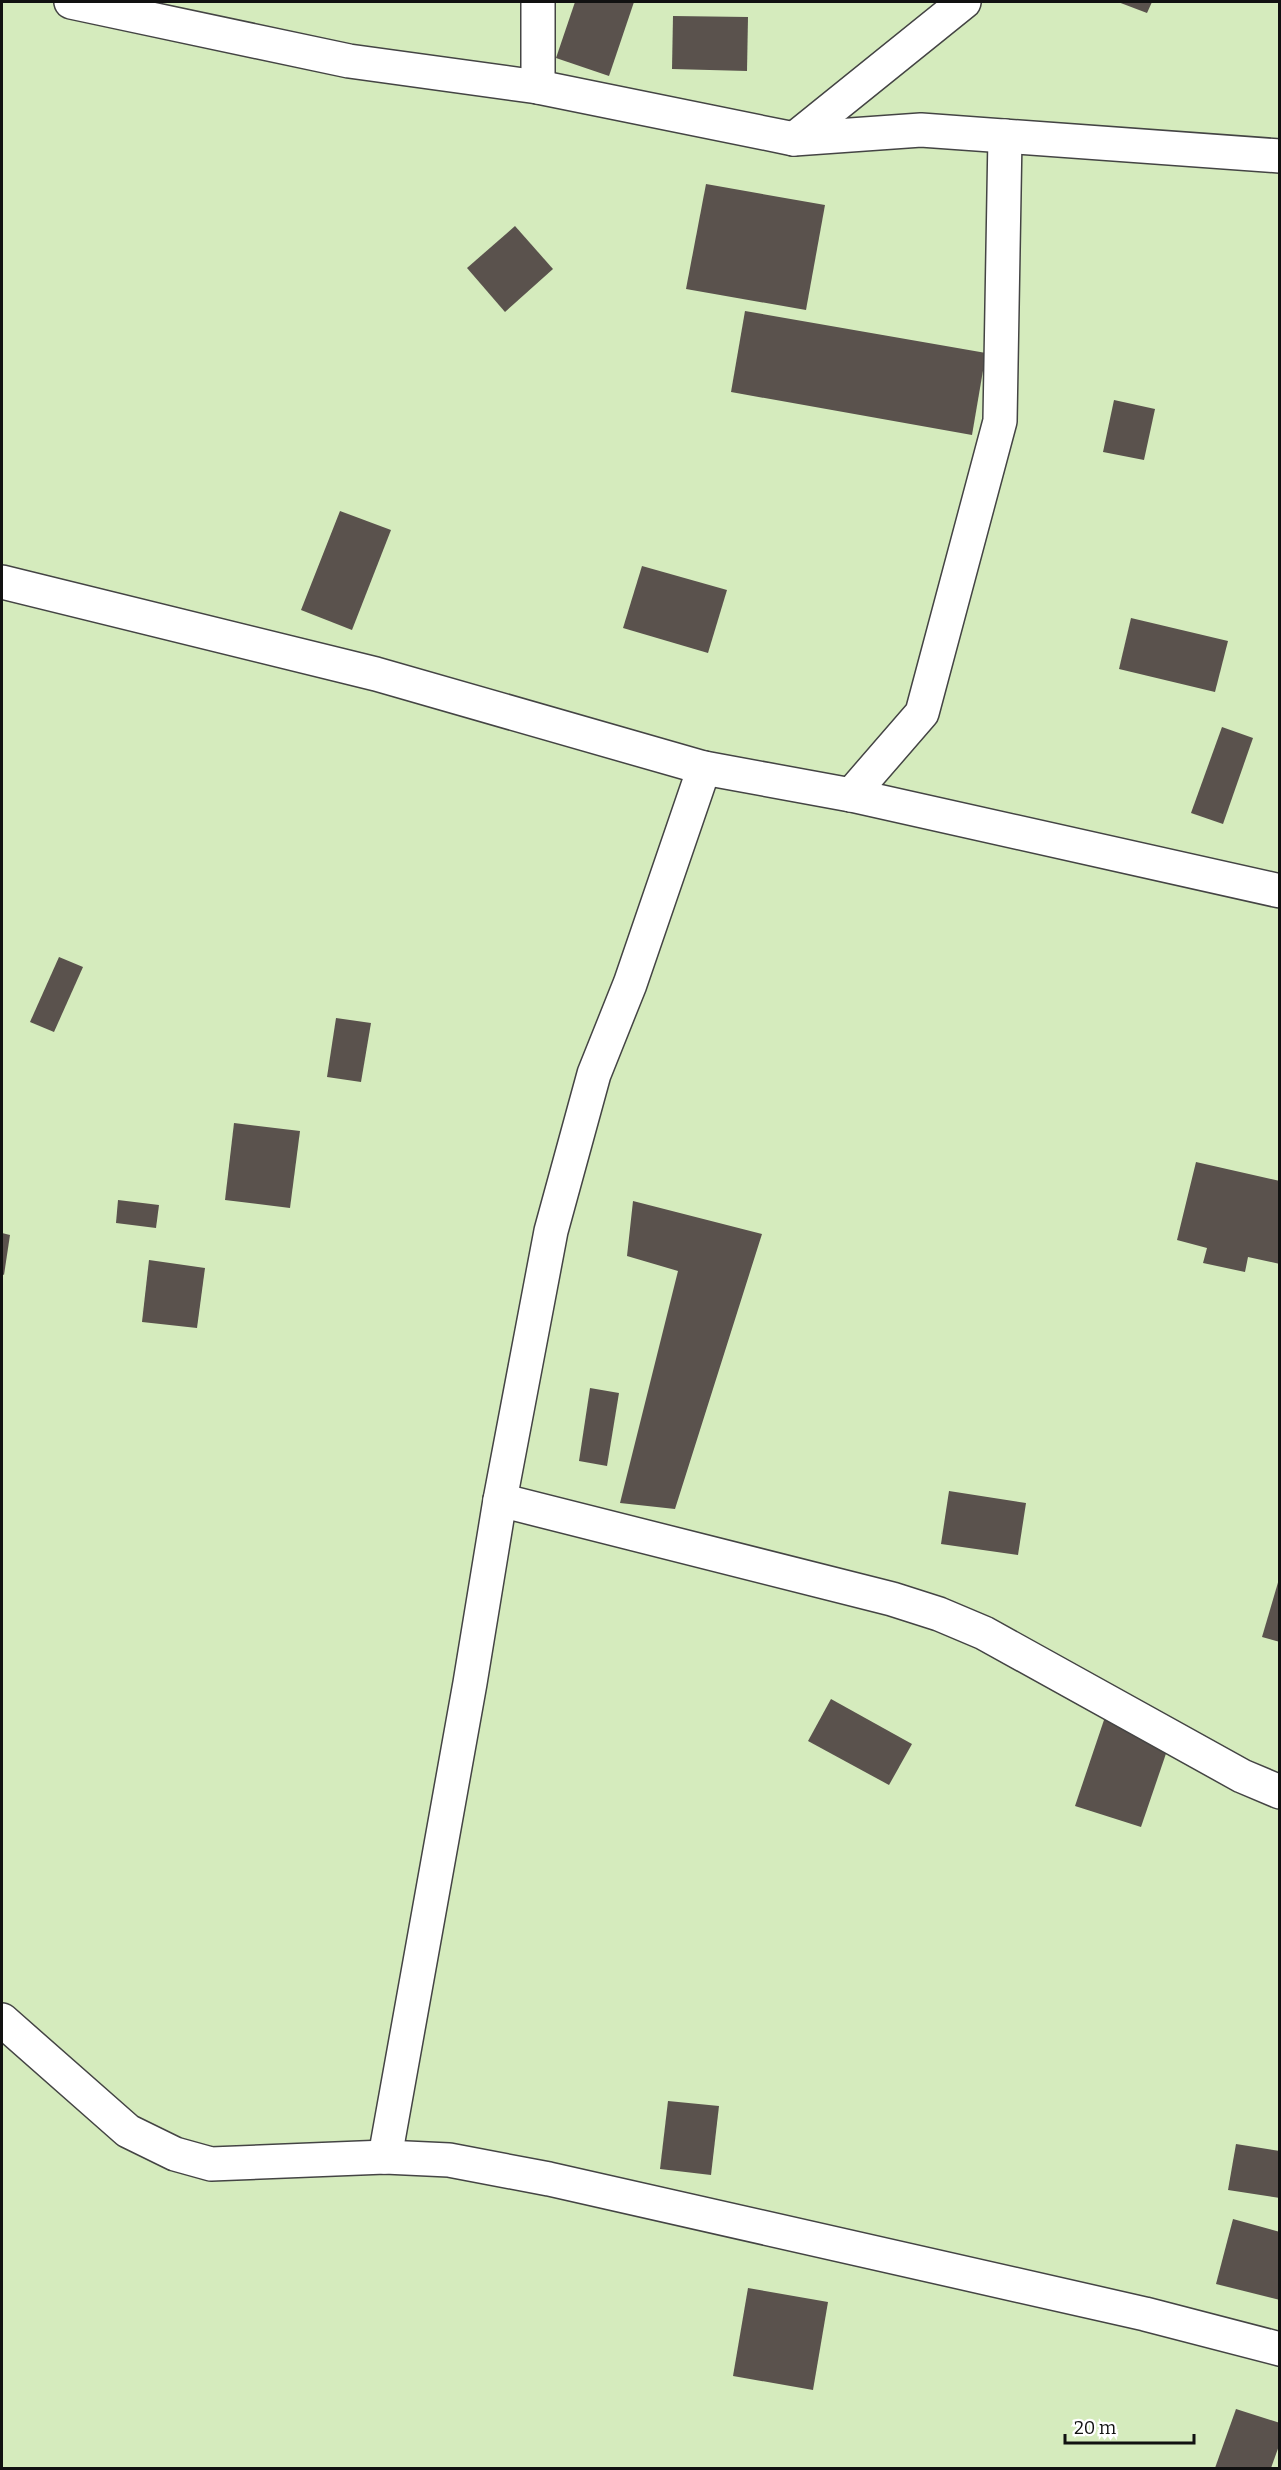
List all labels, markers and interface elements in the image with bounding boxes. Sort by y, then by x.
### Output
scale bar [1065,2407,1194,2445]
text: 20 m [1074,2417,1116,2439]

